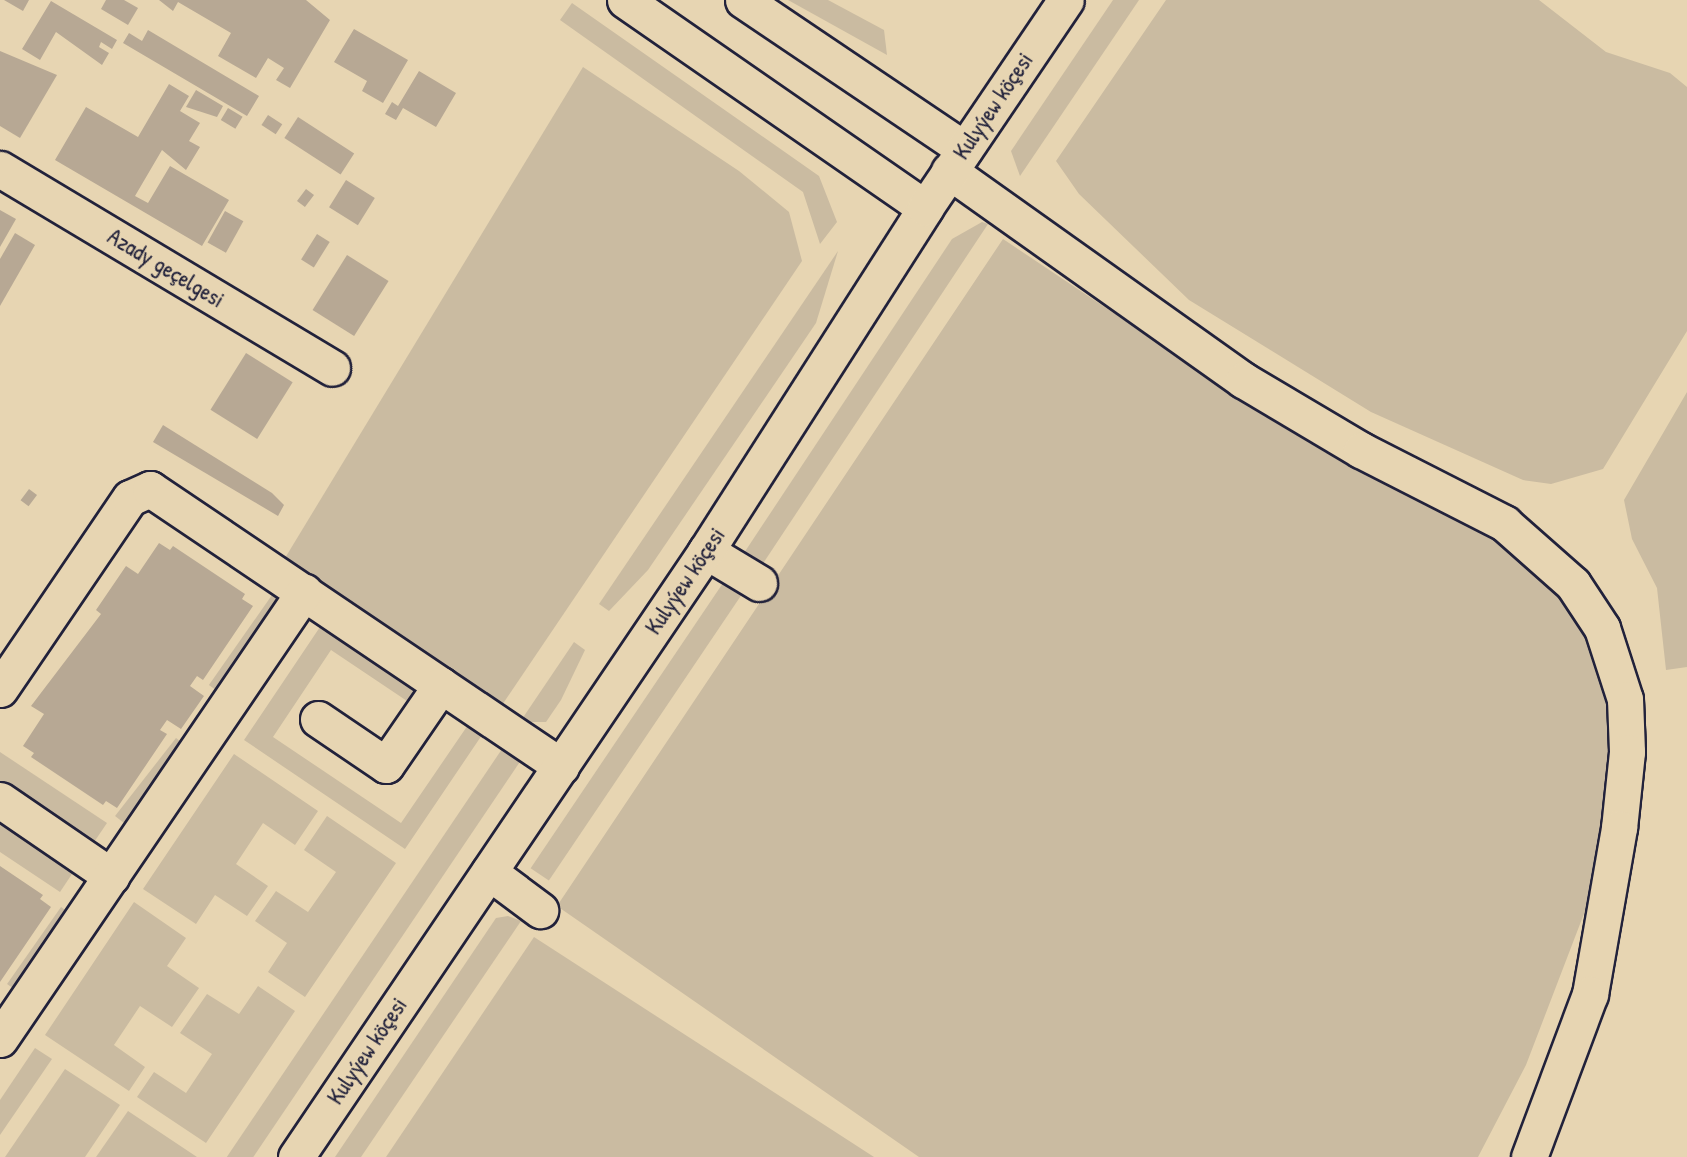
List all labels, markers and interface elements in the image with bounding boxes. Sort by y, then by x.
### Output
street label: Kulyýew köçesi [947,47,1039,165]
street label: Azady geçelgesi [103,222,229,314]
street label: Kulyýew köçesi [639,522,731,640]
street label: Kulyýew köçesi [321,992,413,1110]

